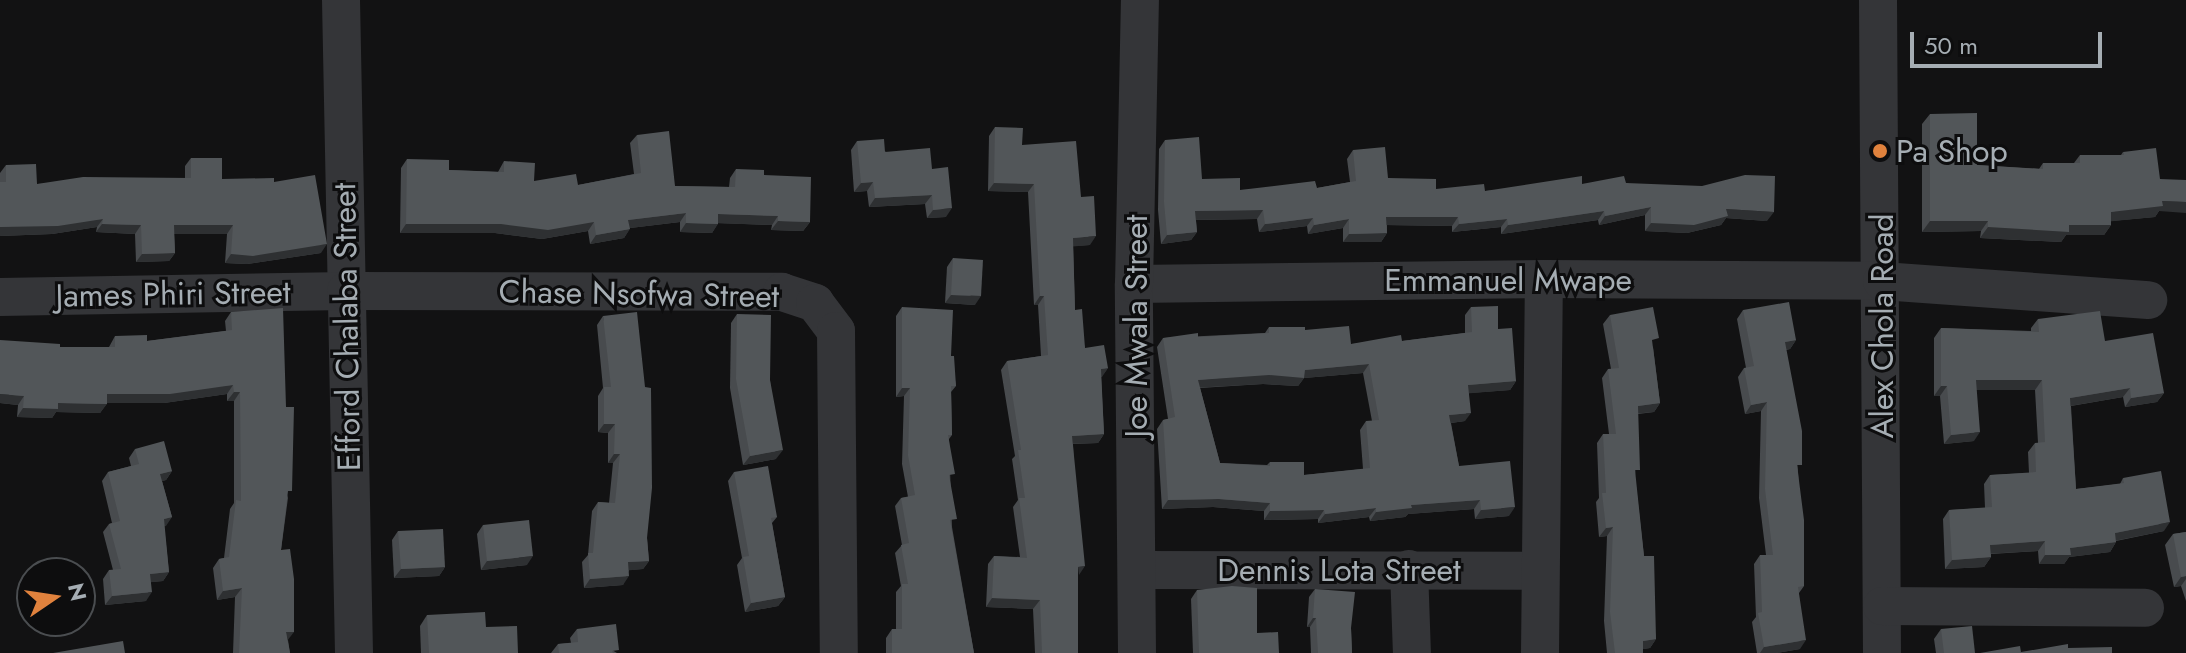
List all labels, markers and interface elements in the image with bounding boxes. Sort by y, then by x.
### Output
scale bar [1914,16,2106,66]
text: 50 m [1924,28,1978,63]
place label: Pa Shop [1896,132,2008,170]
marker: Pa Shop [1871,142,1889,160]
street label: Efford Chalaba Street [325,182,369,472]
street label: Alex Chola Road [1863,213,1901,439]
street label: Joe Mwala Street [1117,214,1155,438]
street label: Emmanuel Mwape [1384,261,1632,299]
street label: Chase Nsofwa Street [498,272,780,316]
street label: James Phiri Street [55,273,291,315]
street label: Dennis Lota Street [1217,551,1461,589]
north arrow [16,557,96,637]
text: N [60,580,95,604]

